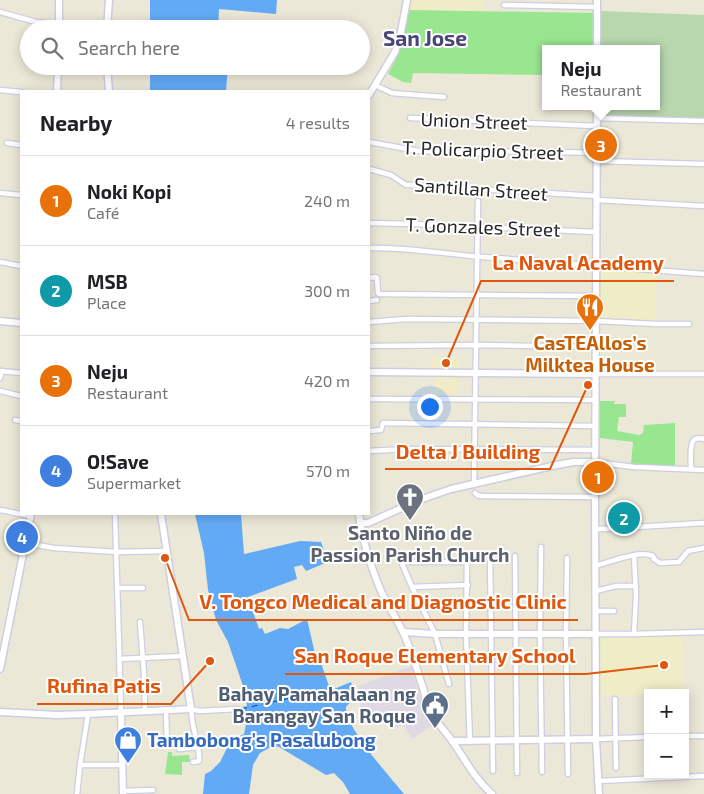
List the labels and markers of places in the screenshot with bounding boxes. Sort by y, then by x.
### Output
pin: 3 [585,126,617,164]
callout: La Naval Academy [481,246,674,281]
restaurant icon: CasTEAllos’s Milktea House [575,292,605,331]
place label: CasTEAllos’s Milktea House [525,331,655,376]
callout: Delta J Building [385,434,550,469]
pin: 1 [582,458,614,496]
church icon: Santo Niño de Passion Parish Church [395,482,425,521]
pin: 2 [608,499,640,537]
pin: 4 [6,518,38,556]
place label: Santo Niño de Passion Parish Church [311,521,510,566]
callout: V. Tongco Medical and Diagnostic Clinic [189,585,578,620]
callout: San Roque Elementary School [285,639,586,674]
callout: Rufina Patis [37,669,171,704]
place label: Bahay Pamahalaan ng Barangay San Roque [218,682,416,728]
public building icon: Bahay Pamahalaan ng Barangay San Roque [420,690,450,729]
shop icon: Tambobong's Pasalubong [113,725,143,764]
place label: Tambobong's Pasalubong [147,728,376,751]

